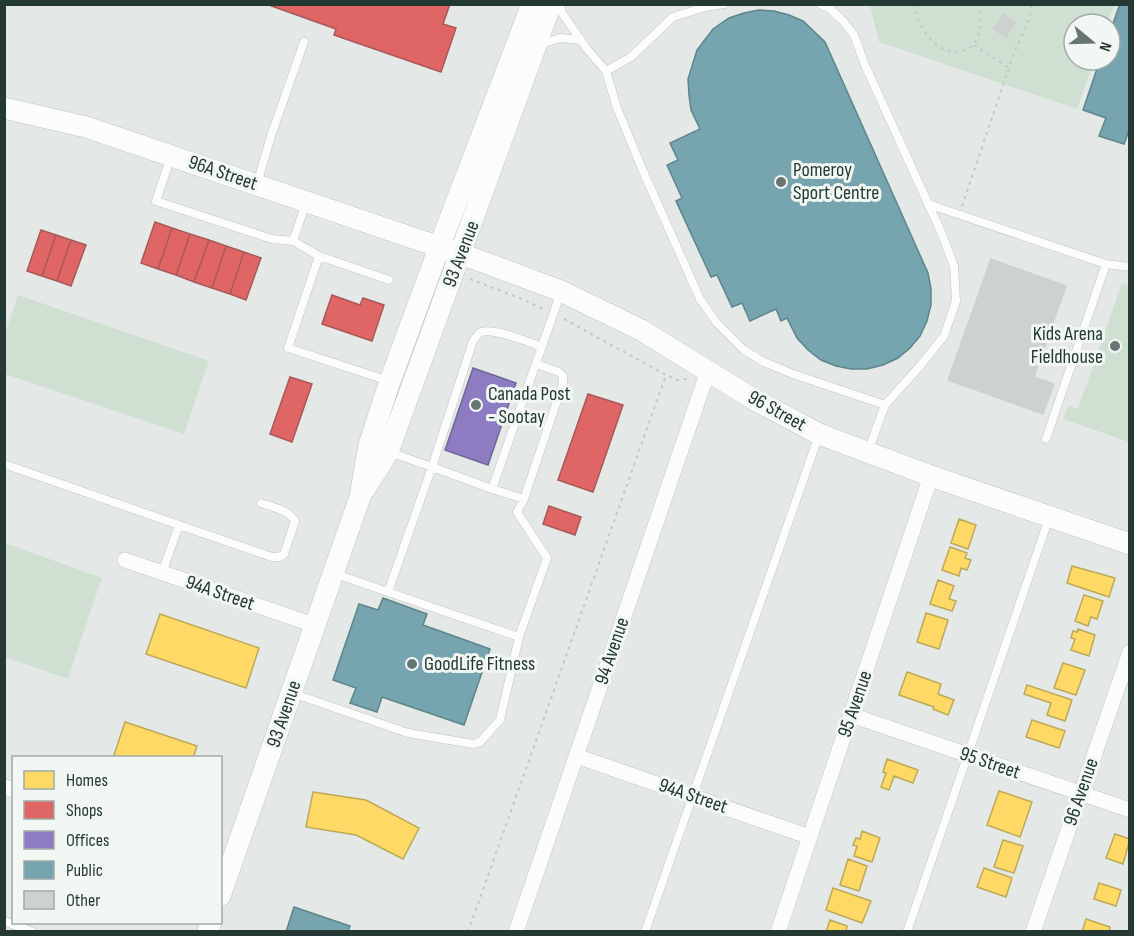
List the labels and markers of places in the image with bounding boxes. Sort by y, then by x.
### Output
place label: Pomeroy Sport Centre [793,158,879,205]
marker: Pomeroy Sport Centre [774,175,788,189]
place label: Kids Arena Fieldhouse [1031,322,1103,369]
marker: Kids Arena Fieldhouse [1108,339,1122,353]
place label: Canada Post - Sootay [488,382,571,429]
marker: Canada Post - Sootay [469,398,483,412]
place label: GoodLife Fitness [424,652,535,676]
marker: GoodLife Fitness [405,657,419,671]

